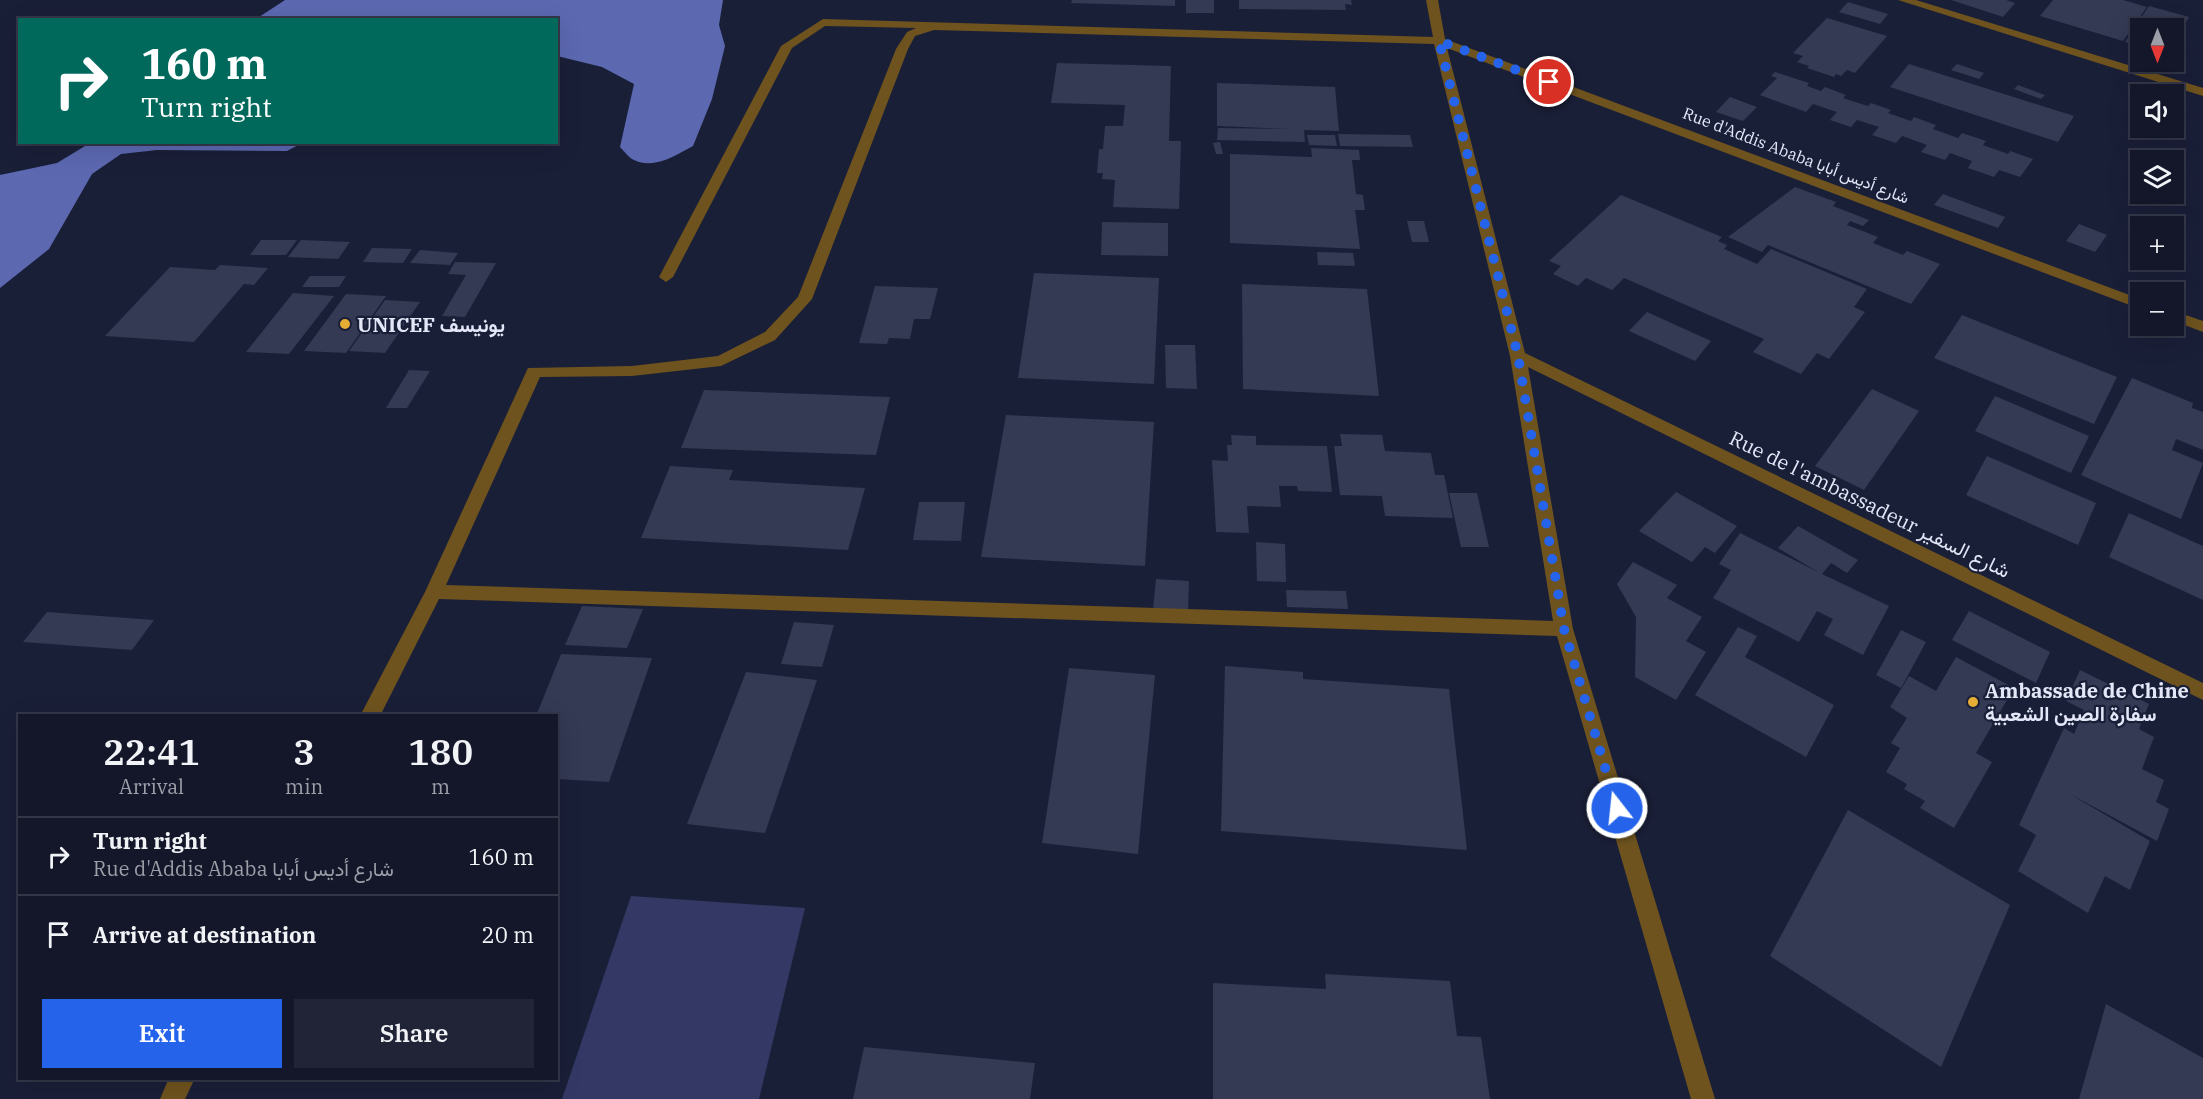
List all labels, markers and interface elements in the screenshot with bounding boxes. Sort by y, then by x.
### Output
north arrow [2130,18,2184,72]
map controls [2130,18,2184,336]
text: 160 m [141,36,267,91]
icon: right [42,42,120,120]
pin [1523,56,1574,107]
icon: arrive [1532,65,1565,98]
button: sound [2130,84,2184,138]
text: Turn right [141,89,272,124]
street label: Rue d'Addis Ababa شارع أديس أبابا [1679,103,1912,209]
button: layers [2130,150,2184,204]
button: + [2130,216,2184,270]
button: − [2130,282,2184,336]
place label: UNICEF يونيسف [357,311,505,338]
marker: UNICEF يونيسف [338,317,352,331]
street label: Rue de l'ambassadeur شارع السفير [1725,424,2015,585]
place label: Ambassade de Chine سفارة الصين الشعبية [1985,677,2189,727]
marker: Ambassade de Chine سفارة الصين الشعبية [1966,695,1980,709]
text: 22:41 [103,728,200,775]
text: 3 [293,728,315,775]
text: 180 [408,728,473,775]
text: Arrival [119,773,184,800]
text: min [285,773,323,800]
text: m [431,773,450,800]
position arrow [1585,776,1649,840]
text: Turn right [93,826,207,855]
icon: right [42,840,75,873]
text: 160 m [468,842,534,871]
text: Rue d'Addis Ababa شارع أديس أبابا [93,855,394,882]
icon: arrive [42,918,75,951]
text: Arrive at destination [93,920,316,949]
text: 20 m [482,920,534,949]
button: Exit [42,999,282,1068]
button: Share [294,999,534,1068]

